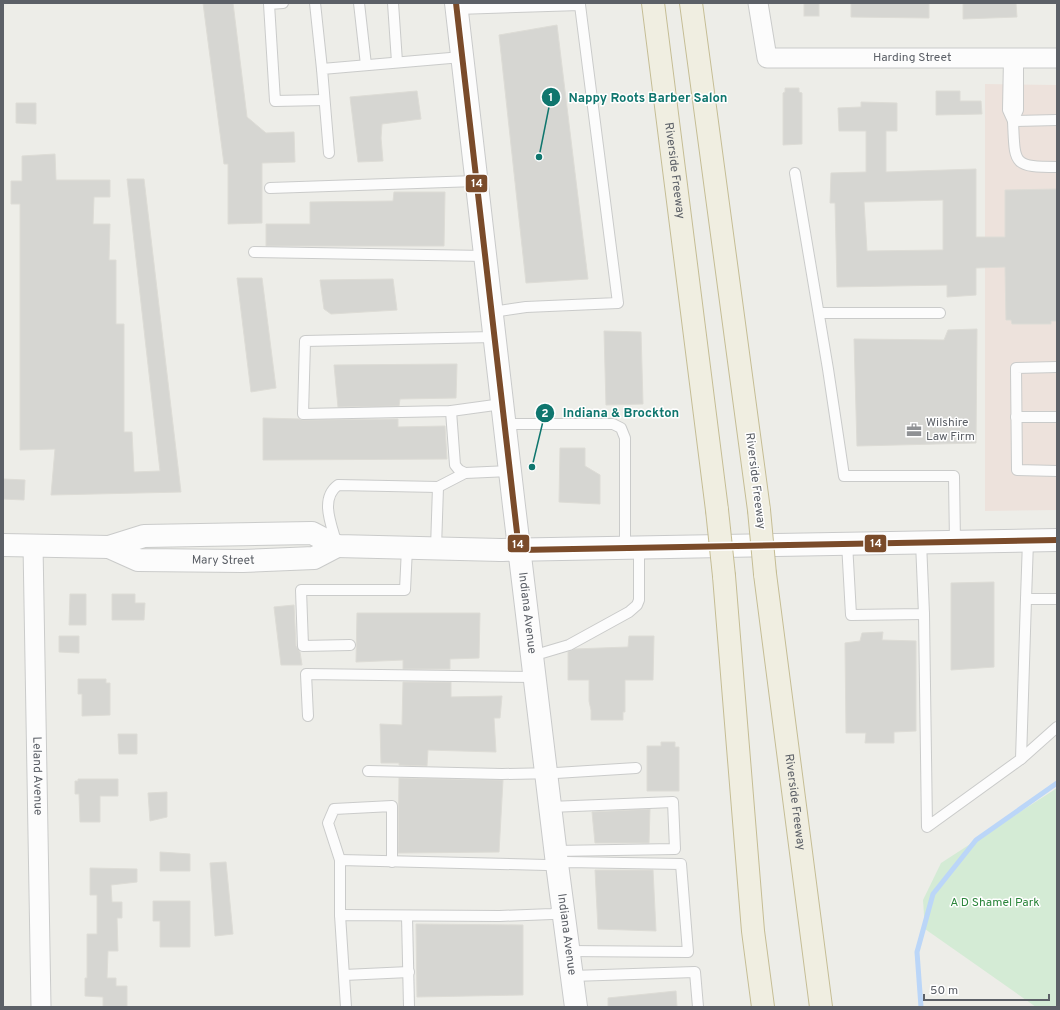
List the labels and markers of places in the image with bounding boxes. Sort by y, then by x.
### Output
callout: Nappy Roots Barber Salon [541,85,736,110]
callout: Indiana & Brockton [535,400,687,425]
place label: Wilshire Law Firm [926,415,975,445]
office icon: Wilshire Law Firm [905,421,923,439]

